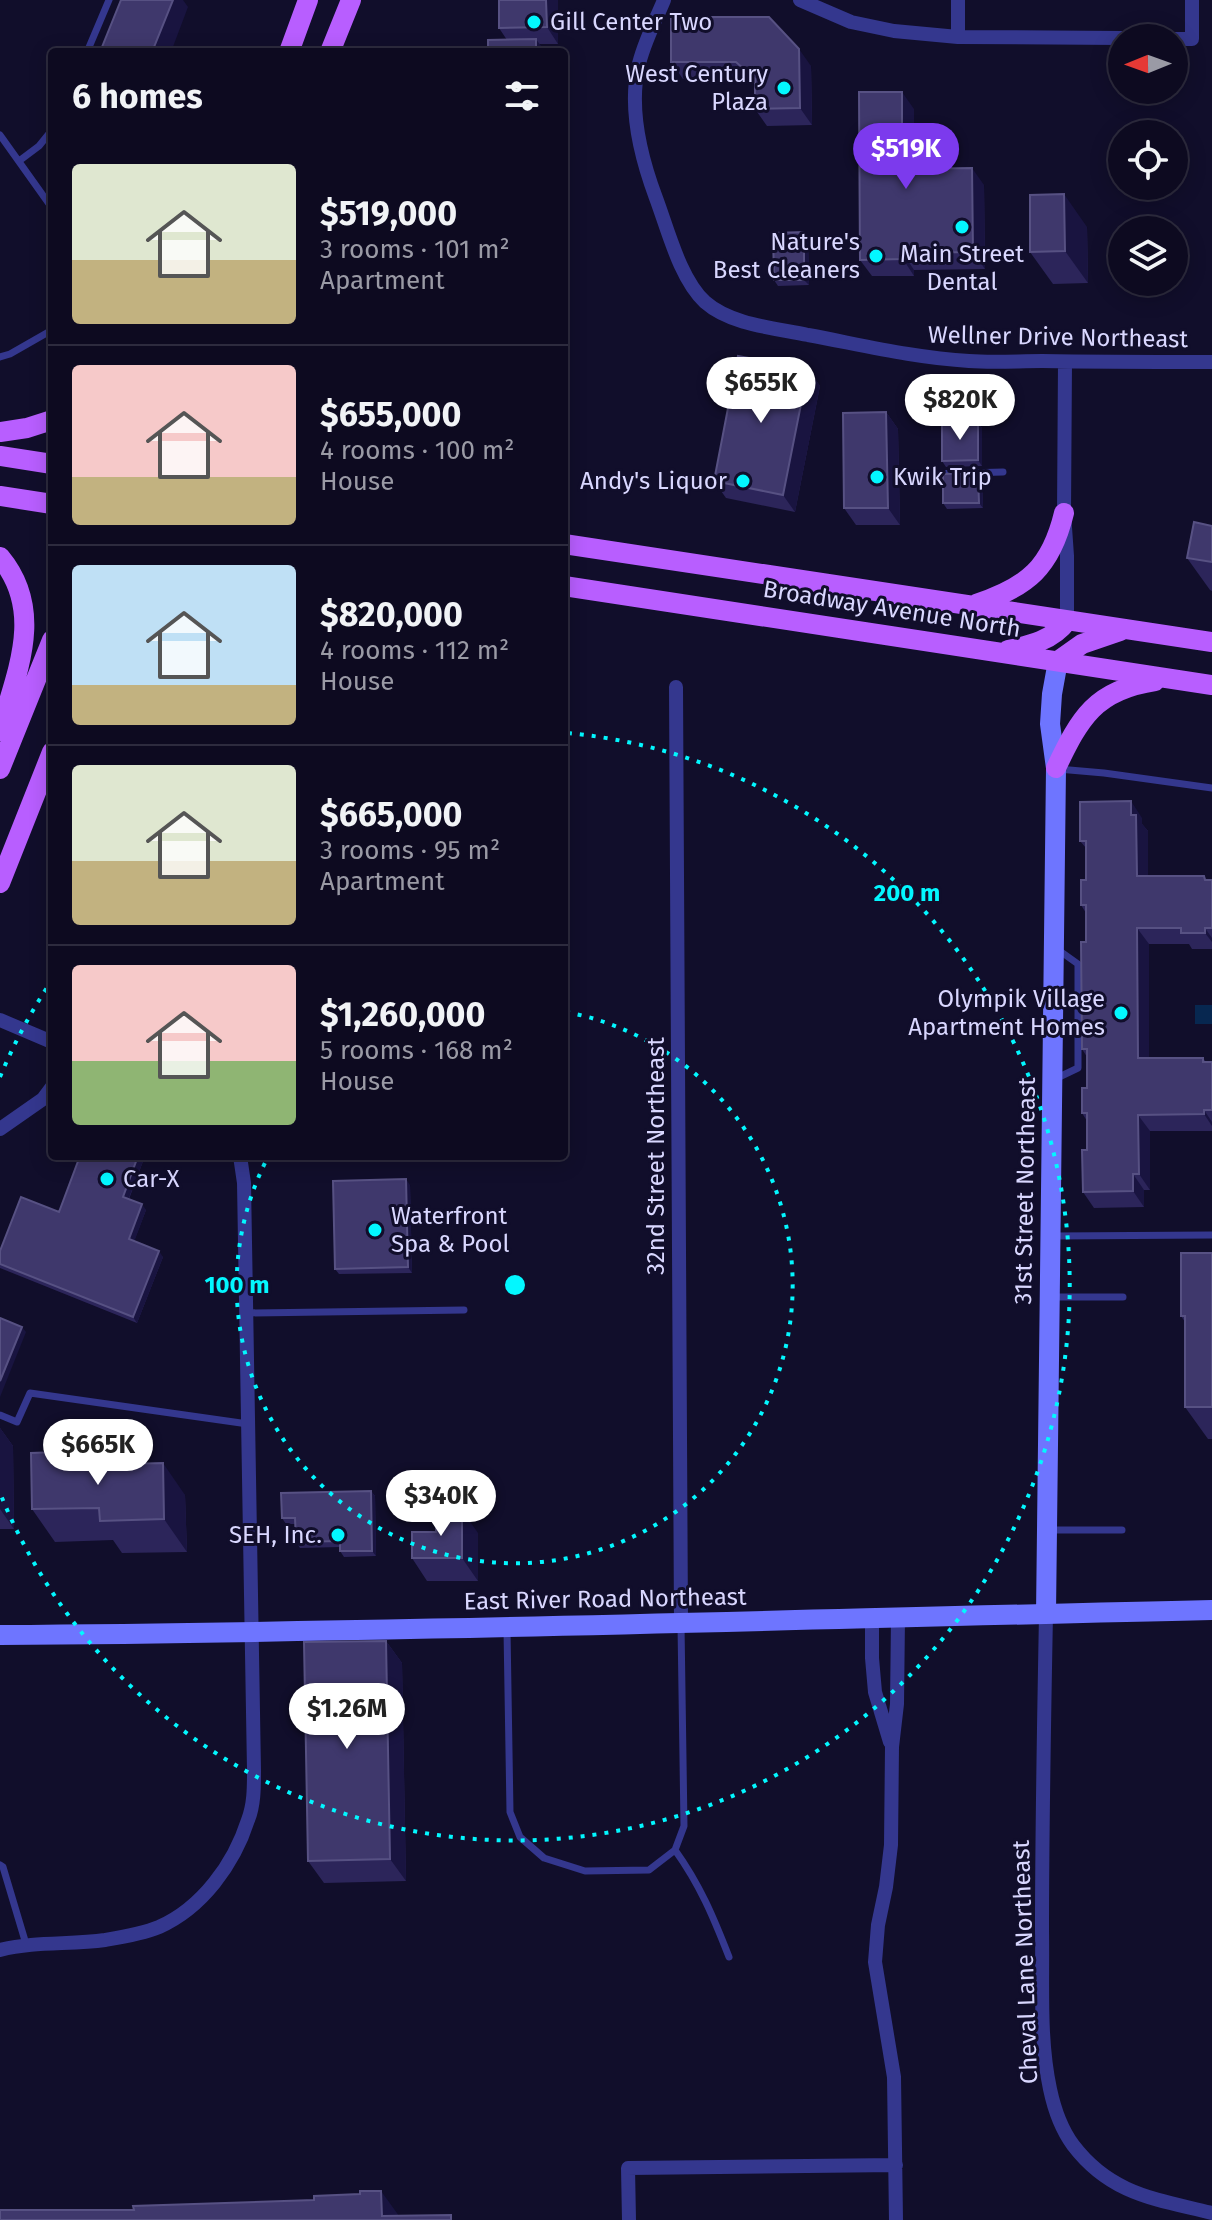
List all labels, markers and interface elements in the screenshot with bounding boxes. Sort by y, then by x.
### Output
place label: Gill Center Two [550,8,712,36]
marker: Gill Center Two [525,13,543,31]
north arrow [1108,24,1188,104]
map controls [1108,24,1188,296]
place label: West Century Plaza [625,60,768,116]
icon: filters [500,74,544,118]
text: 6 homes [72,76,203,117]
marker: West Century Plaza [775,79,793,97]
button: locate [1108,120,1188,200]
pin: $519K [850,123,962,191]
text: $519K [871,133,941,164]
text: $519,000 [320,193,457,234]
icon: home [136,196,232,292]
button: layers [1108,216,1188,296]
marker: Main Street Dental [953,218,971,236]
place label: Nature's Best Cleaners [713,228,860,284]
text: 3 rooms · 101 m² [320,234,510,265]
place label: Main Street Dental [900,240,1024,296]
marker: Nature's Best Cleaners [867,247,885,265]
text: Apartment [320,265,445,296]
street label: Wellner Drive Northeast [928,321,1189,353]
pin: $655K [705,357,817,425]
text: $655K [724,367,798,398]
pin: $820K [904,374,1016,442]
text: $820K [923,384,997,415]
text: $655,000 [320,394,461,435]
icon: home [136,397,232,493]
text: 4 rooms · 100 m² [320,435,515,466]
place label: Kwik Trip [893,463,992,491]
text: House [320,466,394,497]
place label: Andy's Liquor [580,467,728,495]
marker: Kwik Trip [868,468,886,486]
marker: Andy's Liquor [734,472,752,490]
street label: Broadway Avenue North [761,575,1023,643]
text: $820,000 [320,594,463,635]
icon: home [136,597,232,693]
text: 4 rooms · 112 m² [320,635,509,666]
text: House [320,666,394,697]
text: $665,000 [320,794,462,835]
icon: home [136,797,232,893]
text: 3 rooms · 95 m² [320,835,500,866]
text: Apartment [320,866,445,897]
text: 200 m [874,879,940,907]
place label: Olympik Village Apartment Homes [908,985,1105,1041]
text: $1,260,000 [320,994,485,1035]
icon: home [136,997,232,1093]
marker: Olympik Village Apartment Homes [1112,1004,1130,1022]
text: 5 rooms · 168 m² [320,1035,513,1066]
street label: 32nd Street Northeast [642,1037,670,1275]
text: House [320,1066,394,1097]
street label: 31st Street Northeast [1009,1077,1041,1305]
place label: Car-X [123,1165,180,1193]
marker: Car-X [98,1170,116,1188]
place label: Waterfront Spa & Pool [391,1202,510,1258]
marker: Waterfront Spa & Pool [366,1221,384,1239]
text: 100 m [204,1271,270,1299]
centre of rings [501,1271,529,1299]
pin: $665K [42,1419,154,1487]
text: $665K [61,1429,135,1460]
pin: $340K [385,1470,497,1538]
text: $340K [404,1480,478,1511]
place label: SEH, Inc. [229,1521,322,1549]
marker: SEH, Inc. [329,1526,347,1544]
street label: East River Road Northeast [463,1583,747,1615]
pin: $1.26M [282,1683,412,1751]
text: $1.26M [307,1693,387,1724]
street label: Cheval Lane Northeast [1007,1839,1043,2084]

